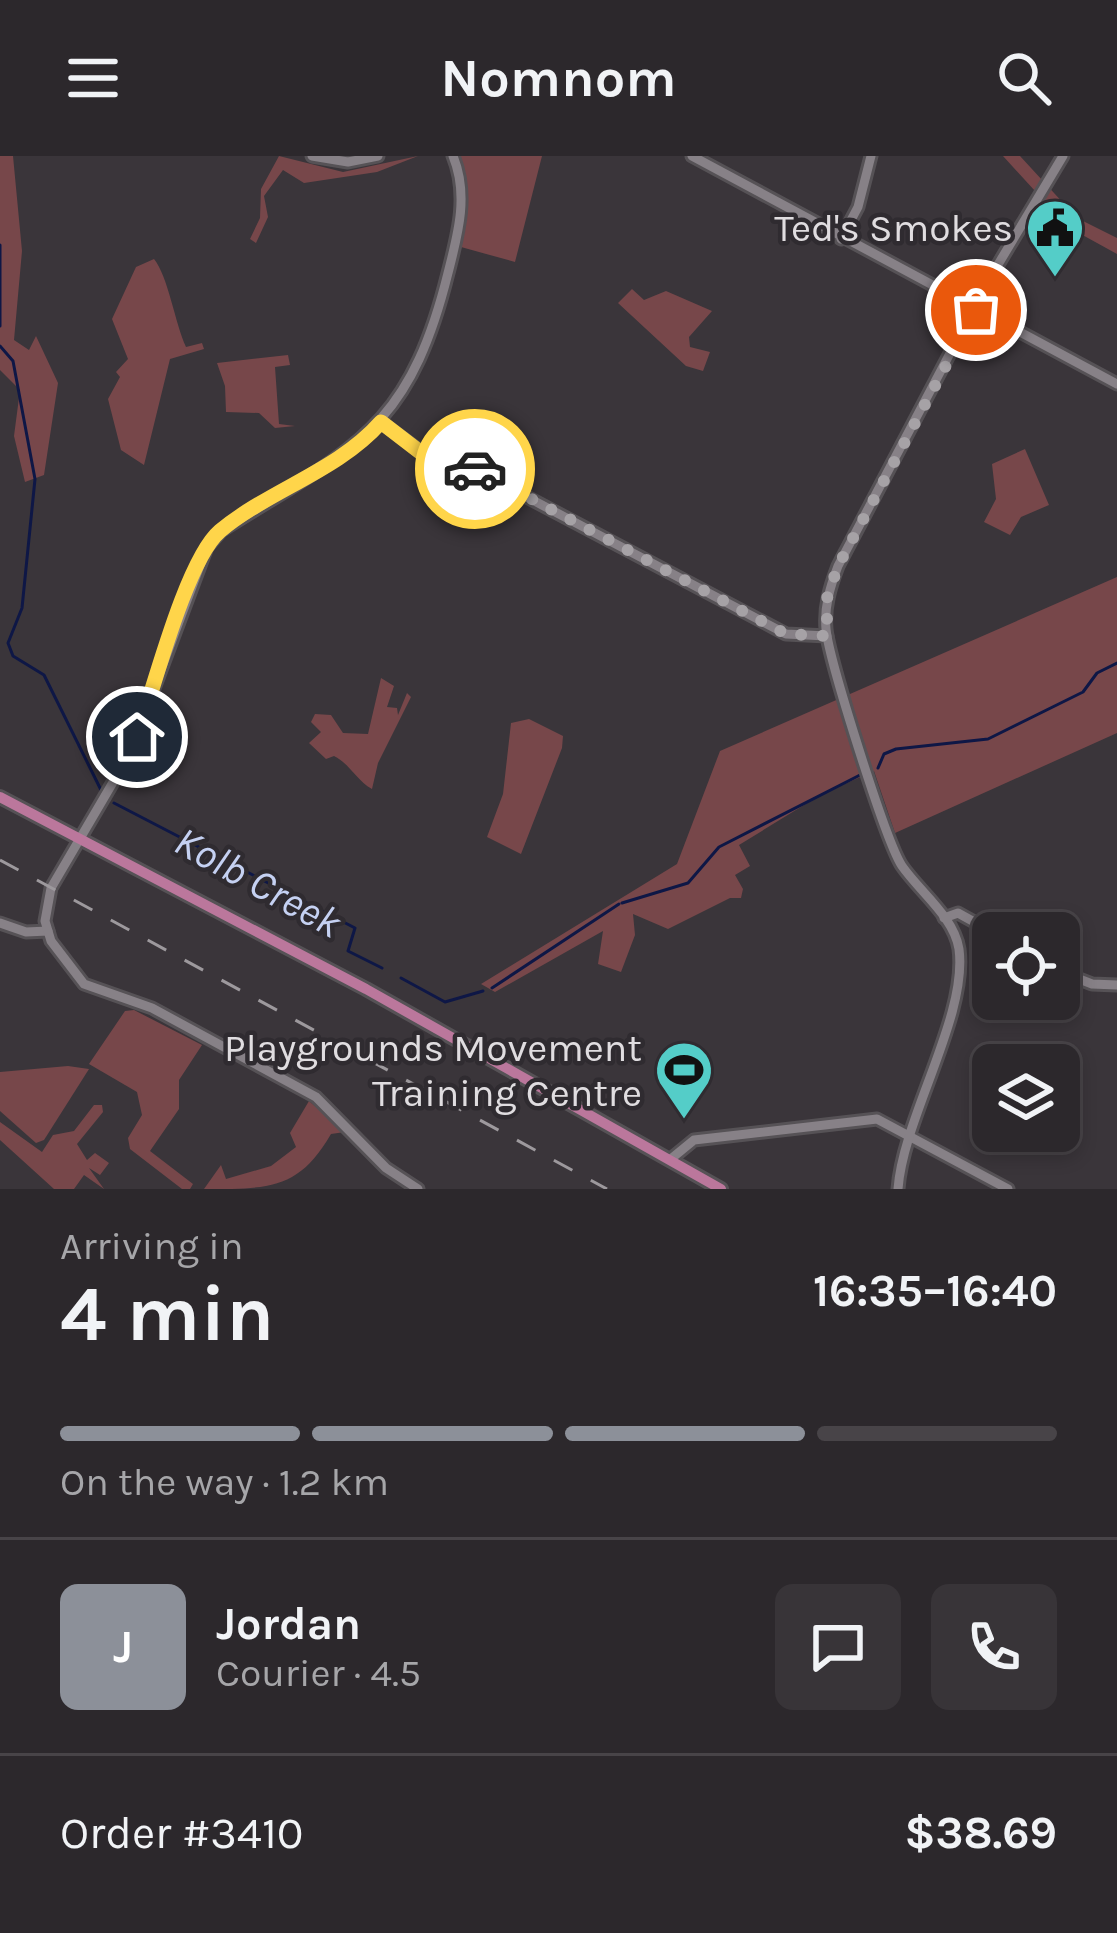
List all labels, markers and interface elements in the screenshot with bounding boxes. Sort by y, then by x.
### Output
icon: menu [60,45,126,111]
icon: search [991,45,1057,111]
text: Nomnom [441,46,676,110]
public building icon: Ted's Smokes [1024,197,1086,279]
place label: Ted's Smokes [774,205,1013,251]
pin [925,259,1027,361]
icon: bag [943,277,1009,343]
courier [415,409,535,529]
icon: car [442,436,508,502]
pin [86,686,188,788]
icon: home [104,704,170,770]
water label: Kolb Creek [166,816,351,949]
map controls [972,912,1080,1152]
button: locate [972,912,1080,1020]
place label: Playgrounds Movement Training Centre [224,1025,642,1116]
sports icon: Playgrounds Movement Training Centre [653,1039,715,1121]
button: layers [972,1044,1080,1152]
text: Arriving in [60,1223,243,1269]
text: 16:35–16:40 [813,1265,1057,1317]
text: 4 min [60,1268,274,1360]
text: On the way · 1.2 km [60,1459,389,1505]
button: chat [775,1584,901,1710]
button: phone [931,1584,1057,1710]
text: Jordan [216,1598,361,1650]
text: J [113,1621,133,1673]
text: Courier · 4.5 [216,1650,421,1696]
text: Order #3410 [60,1807,303,1859]
text: $38.69 [904,1807,1057,1859]

